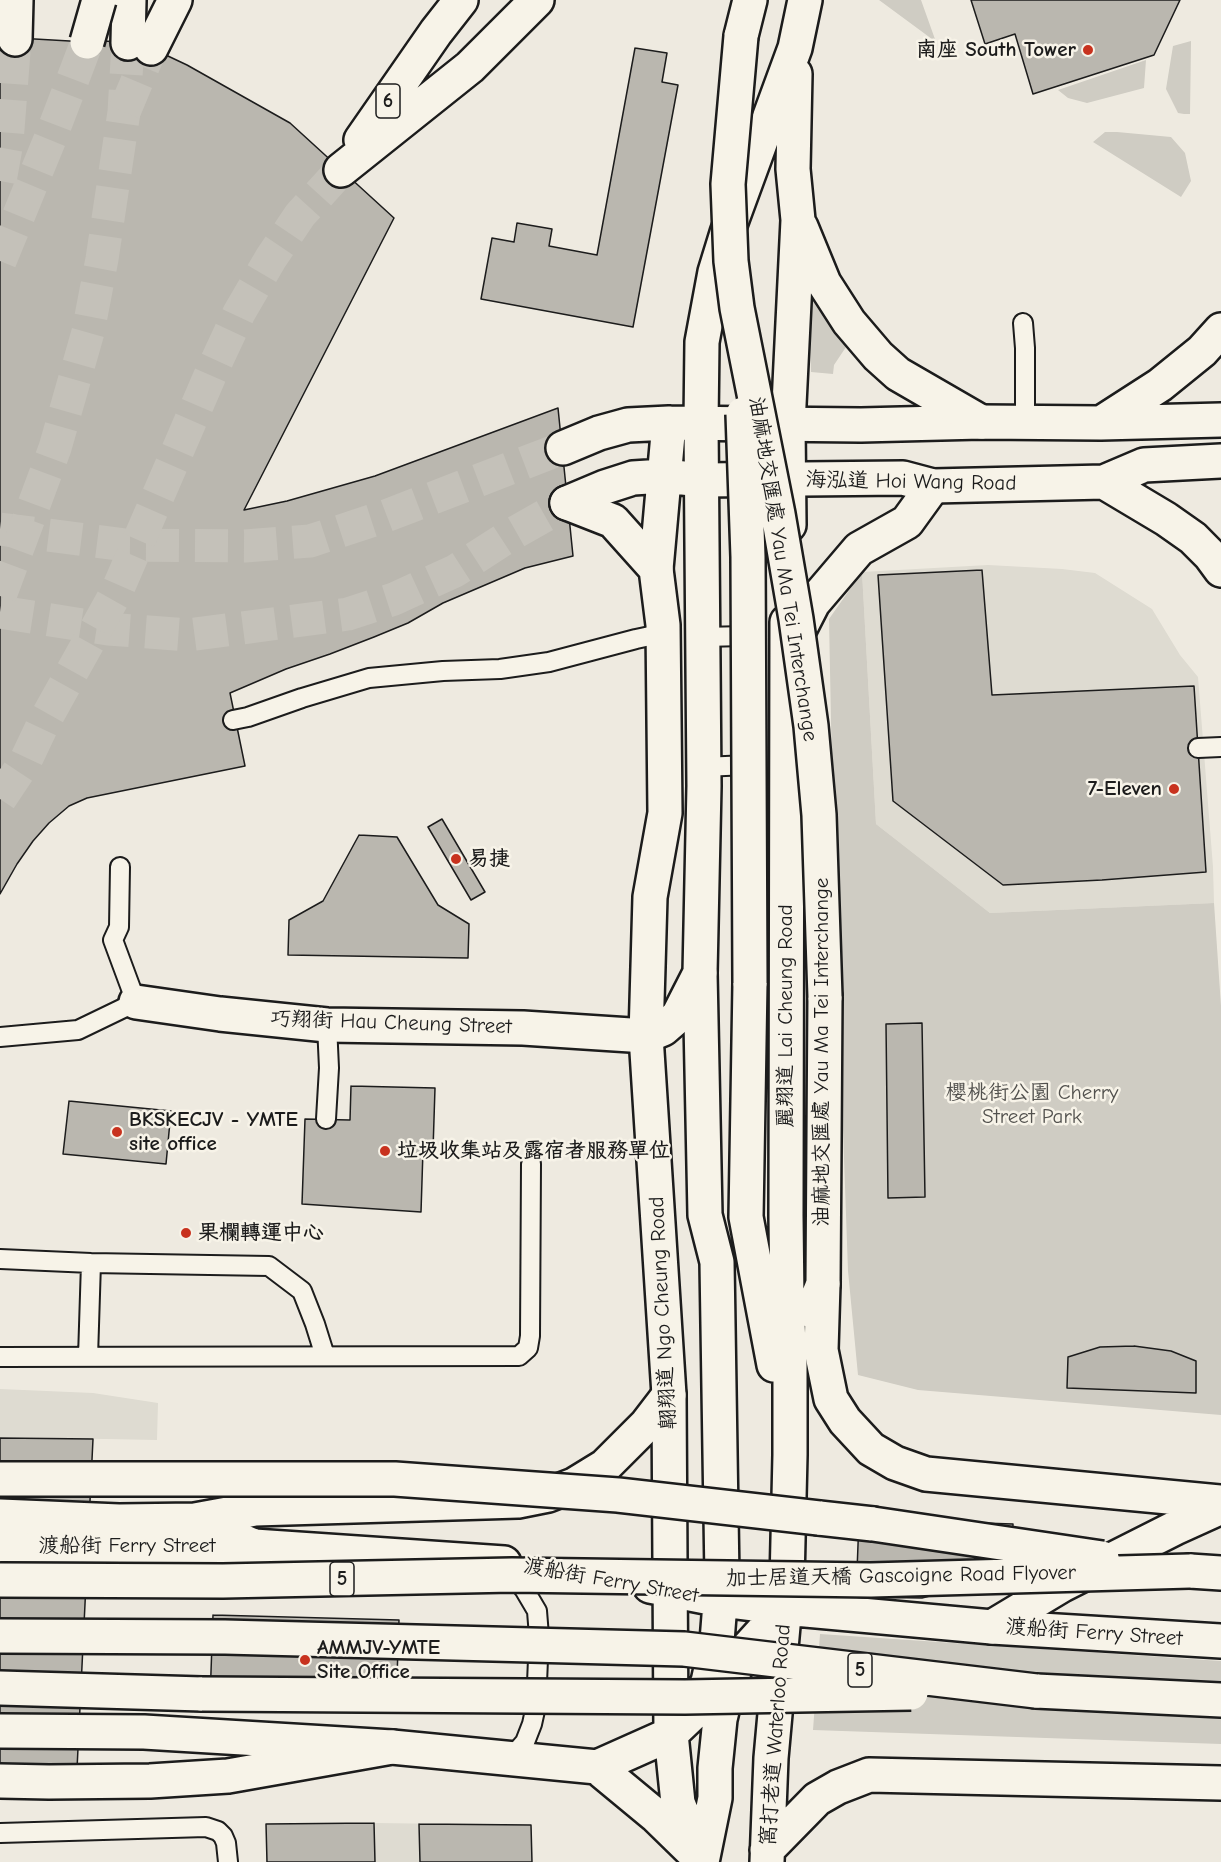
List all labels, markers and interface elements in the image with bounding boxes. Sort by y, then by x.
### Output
place label: 南座 South Tower [916,37,1076,63]
marker: 南座 South Tower [1081,43,1095,57]
road number: 6 [376,84,400,118]
street label: 油麻地交匯處 Yau Ma Tei Interchange [743,395,823,743]
street label: 海泓道 Hoi Wang Road [805,468,1017,496]
place label: 7-Eleven [1088,776,1162,802]
marker: 7-Eleven [1167,782,1181,796]
place label: 易捷 [468,846,510,872]
marker: 易捷 [449,852,463,866]
street label: 油麻地交匯處 Yau Ma Tei Interchange [809,878,835,1226]
street label: 麗翔道 Lai Cheung Road [773,904,799,1128]
street label: 巧翔街 Hau Cheung Street [270,1006,512,1040]
park label: 櫻桃街公園 Cherry Street Park [946,1080,1118,1130]
place label: BKSKECJV - YMTE site office [129,1107,298,1157]
marker: BKSKECJV - YMTE site office [110,1125,124,1139]
place label: 垃圾收集站及露宿者服務單位 [397,1138,670,1164]
marker: 垃圾收集站及露宿者服務單位 [378,1144,392,1158]
street label: 翺翔道 Ngo Cheung Road [644,1196,682,1430]
place label: 果欄轉運中心 [198,1220,324,1246]
marker: 果欄轉運中心 [179,1226,193,1240]
street label: 渡船街 Ferry Street [38,1533,216,1559]
street label: 渡船街 Ferry Street [522,1553,700,1609]
street label: 加士居道天橋 Gascoigne Road Flyover [726,1560,1076,1592]
road number: 5 [330,1562,354,1596]
street label: 渡船街 Ferry Street [1005,1614,1183,1652]
street label: 窩打老道 Waterloo Road [756,1623,796,1847]
place label: AMMJV-YMTE Site Office [317,1635,440,1685]
marker: AMMJV-YMTE Site Office [298,1653,312,1667]
road number: 5 [848,1653,872,1687]

